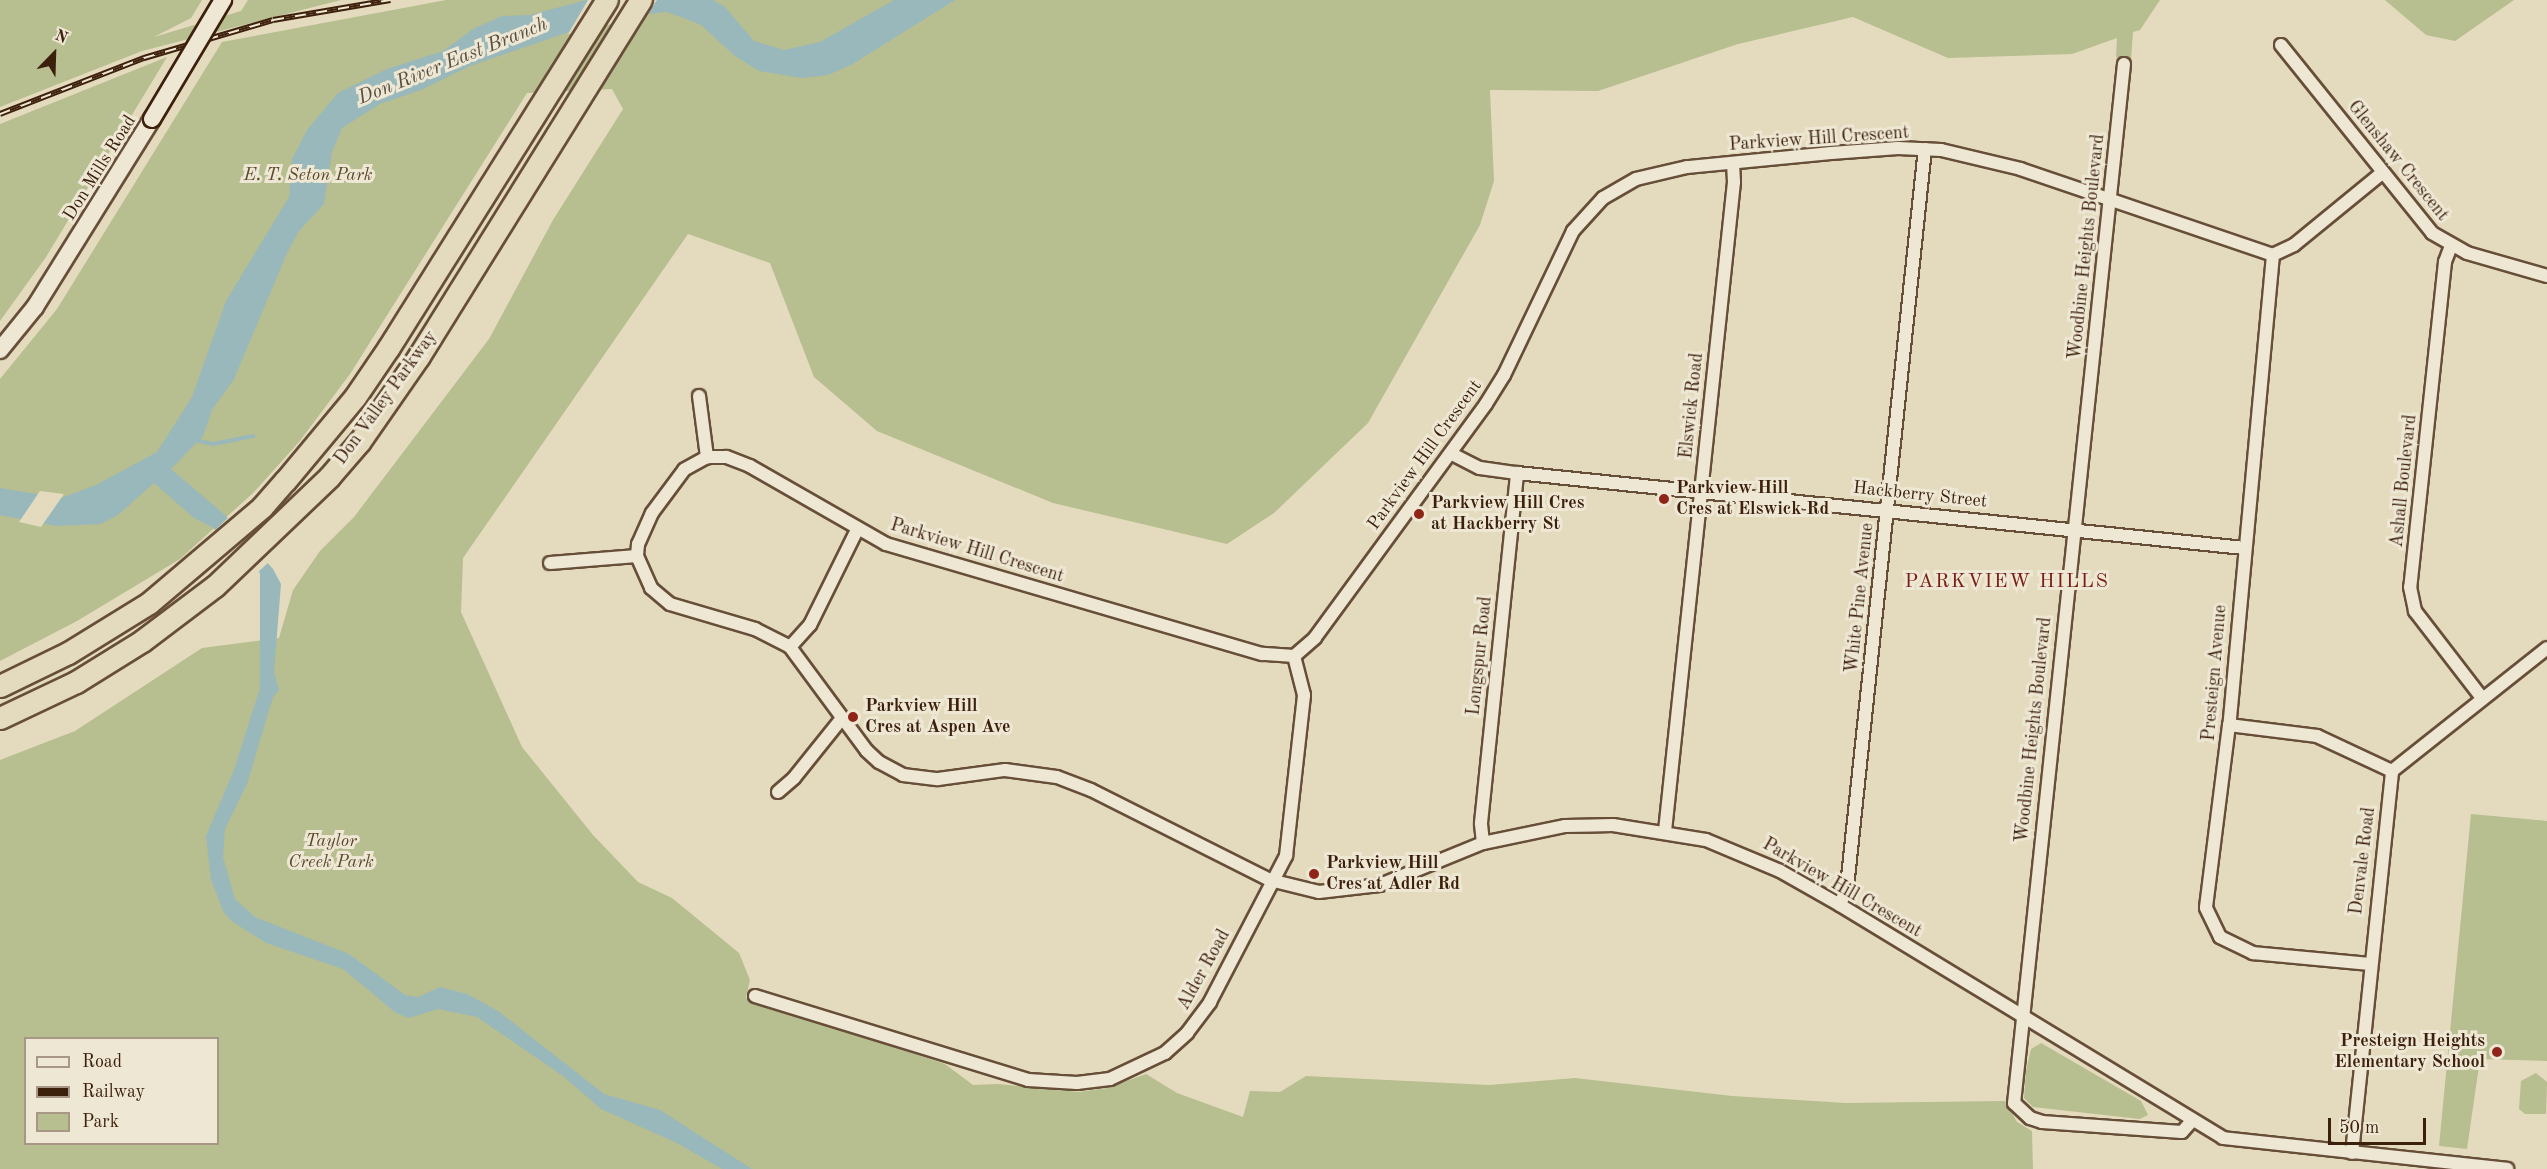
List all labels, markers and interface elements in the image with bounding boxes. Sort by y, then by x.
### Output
water label: Don River East Branch [355,13,551,111]
north arrow [24,24,84,84]
text: N [52,28,70,47]
street label: Glenshaw Crescent [2343,96,2453,226]
street label: Don Mills Road [59,111,141,225]
street label: Parkview Hill Crescent [1728,122,1910,156]
street label: Woodbine Heights Boulevard [2064,133,2110,361]
park label: E. T. Seton Park [243,164,373,186]
street label: Don Valley Parkway [330,327,442,469]
street label: Elswick Road [1676,352,1708,460]
street label: Parkview Hill Crescent [1363,376,1487,534]
street label: Ashall Boulevard [2386,413,2422,549]
street label: Hackberry Street [1852,477,1988,513]
place label: Parkview Hill Cres at Elswick Rd [1676,478,1829,520]
marker: Parkview Hill Cres at Elswick Rd [1657,492,1671,506]
place label: Parkview Hill Cres at Hackberry St [1431,493,1584,536]
marker: Parkview Hill Cres at Hackberry St [1412,507,1426,521]
street label: Parkview Hill Crescent [888,514,1066,588]
street label: White Pine Avenue [1841,522,1879,674]
district label: PARKVIEW HILLS [1905,570,2109,594]
street label: Longspur Road [1463,595,1497,717]
street label: Presteign Avenue [2198,604,2232,742]
street label: Woodbine Heights Boulevard [2011,616,2057,844]
place label: Parkview Hill Cres at Aspen Ave [865,696,1010,738]
marker: Parkview Hill Cres at Aspen Ave [846,710,860,724]
street label: Denvale Road [2346,806,2380,916]
park label: Taylor Creek Park [288,831,374,874]
street label: Parkview Hill Crescent [1759,834,1925,942]
place label: Parkview Hill Cres at Adler Rd [1326,853,1460,896]
marker: Parkview Hill Cres at Adler Rd [1307,867,1321,881]
street label: Alder Road [1173,926,1235,1014]
place label: Presteign Heights Elementary School [2334,1031,2485,1074]
legend [24,1037,219,1145]
marker: Presteign Heights Elementary School [2490,1045,2504,1059]
text: Road [82,1053,122,1071]
text: Railway [82,1083,145,1101]
scale bar [2331,1106,2428,1144]
text: Park [82,1113,119,1131]
text: 50 m [2339,1119,2379,1137]

